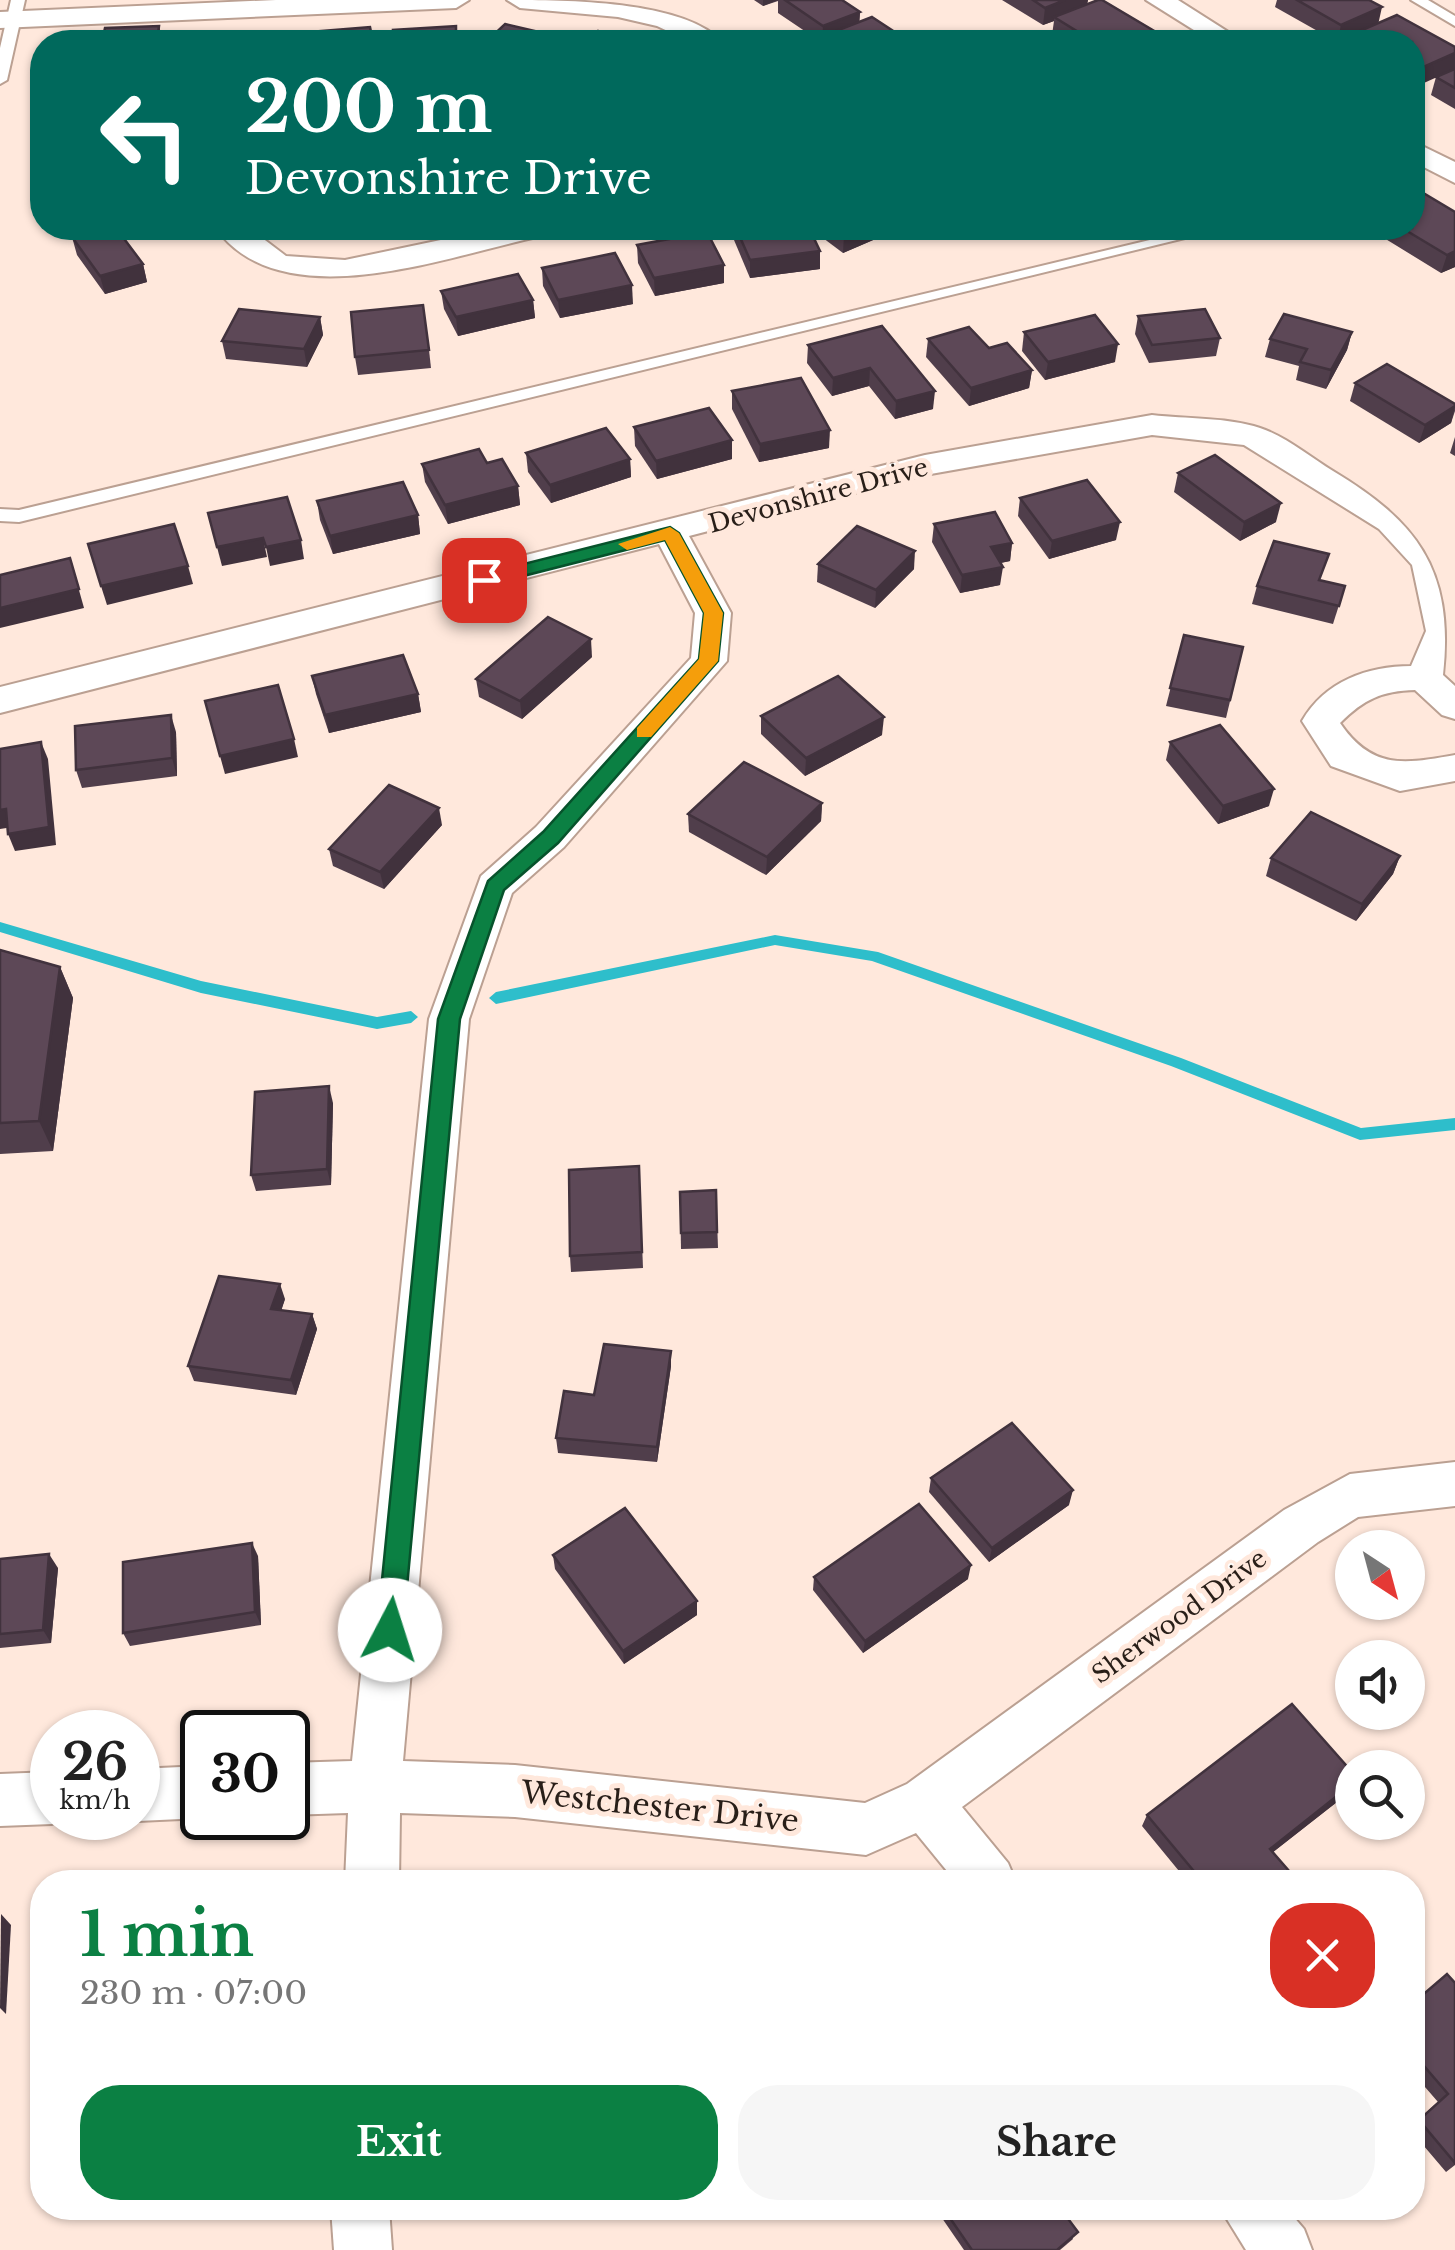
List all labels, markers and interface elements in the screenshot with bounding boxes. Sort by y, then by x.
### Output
text: 200 m [245,64,492,151]
icon: left [80,70,210,200]
text: Devonshire Drive [245,150,652,206]
street label: Devonshire Drive [705,451,931,540]
pin [442,538,527,623]
icon: arrive [457,553,512,608]
north arrow [1335,1530,1425,1620]
map controls [1335,1530,1425,1840]
street label: Sherwood Drive [1086,1543,1273,1690]
position arrow [338,1578,442,1682]
button: sound [1335,1640,1425,1730]
speed limit sign: 30 [180,1710,310,1840]
text: 26 [62,1731,128,1794]
button: search [1335,1750,1425,1840]
street label: Westchester Drive [518,1773,801,1839]
text: km/h [60,1785,130,1816]
text: 1 min [80,1898,254,1972]
button: close [1270,1903,1375,2008]
text: 230 m · 07:00 [80,1973,307,2013]
button: Exit [80,2085,718,2200]
button: Share [738,2085,1375,2200]

